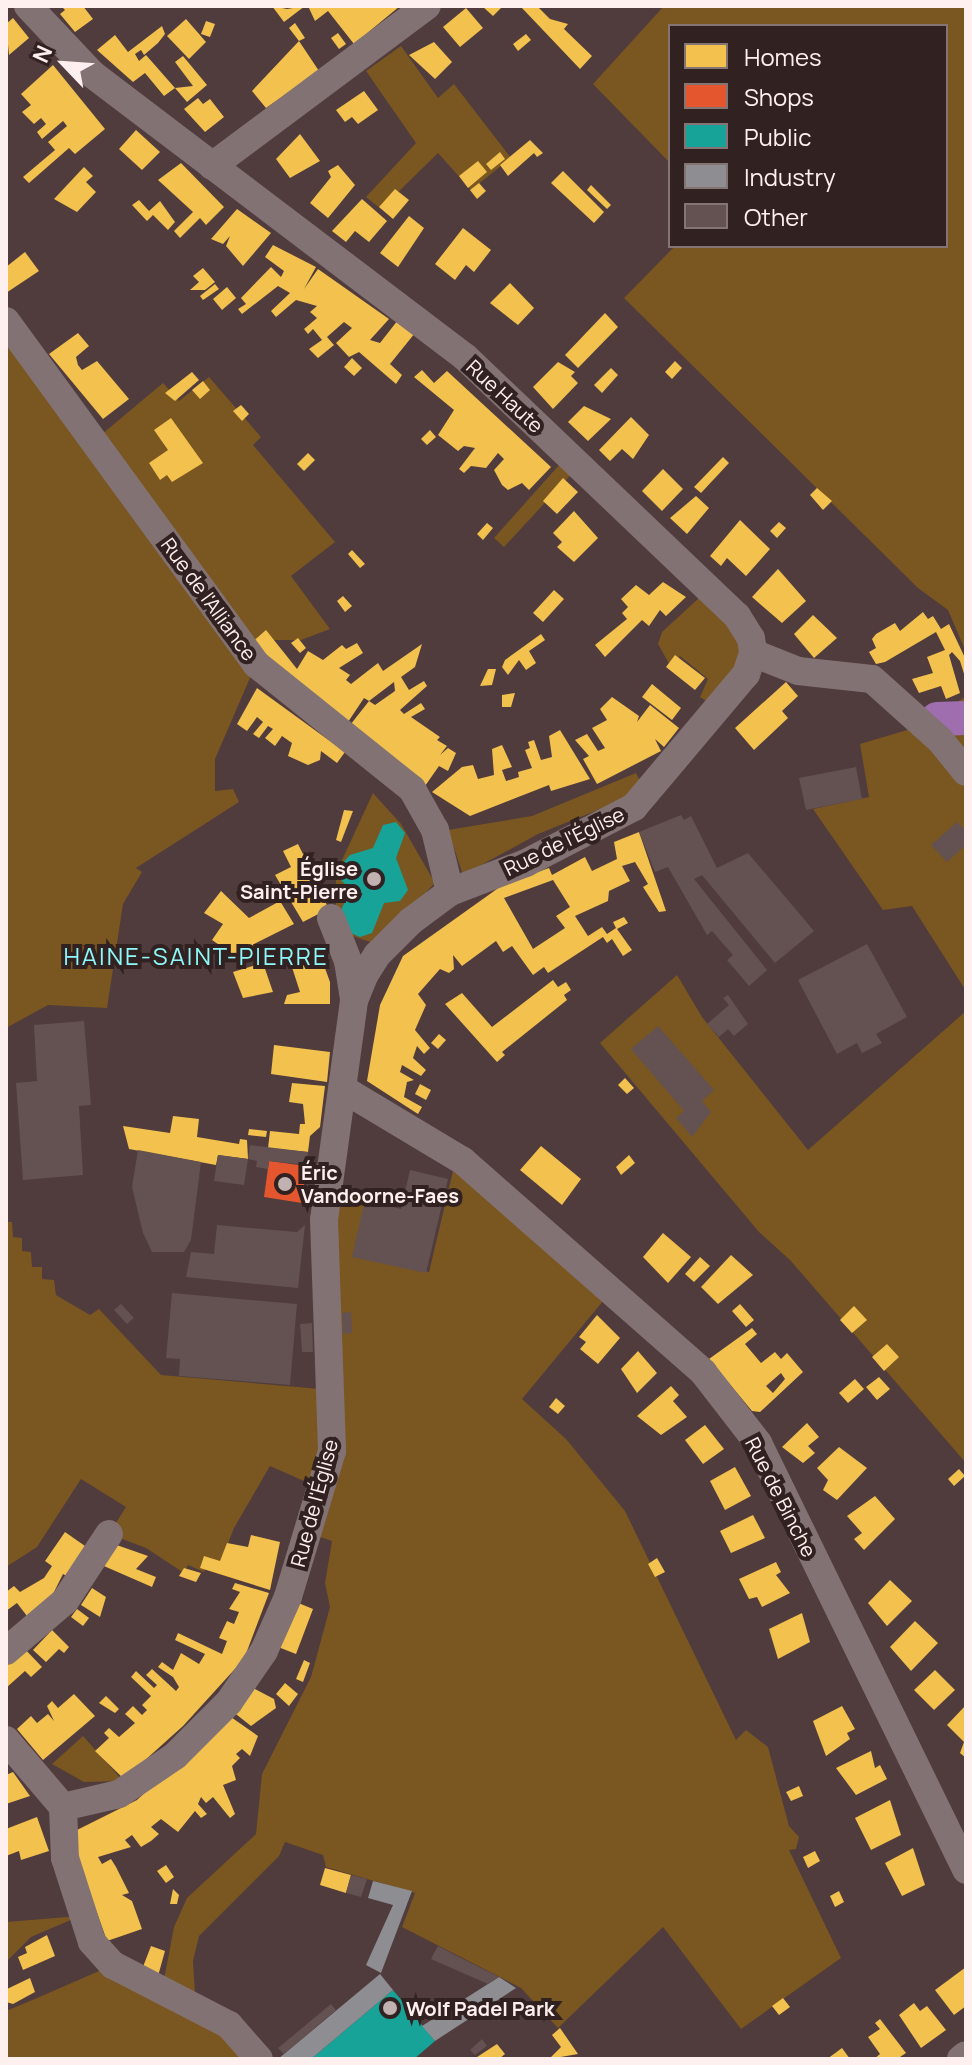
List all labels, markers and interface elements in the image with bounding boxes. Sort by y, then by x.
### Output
north arrow [24,24,104,104]
legend [668,24,948,248]
text: N [25,40,59,67]
text: Homes [744,40,822,73]
text: Shops [744,80,814,113]
text: Public [744,120,811,153]
text: Industry [744,160,836,193]
text: Other [744,200,808,233]
street label: Rue Haute [462,354,548,438]
street label: Rue de l'Alliance [156,533,262,665]
street label: Rue de l'Église [500,802,628,880]
place label: Église Saint-Pierre [240,856,358,903]
marker: Église Saint-Pierre [365,870,383,888]
district label: HAINE-SAINT-PIERRE [62,942,330,970]
place label: Éric Vandoorne-Faes [301,1160,459,1207]
marker: Éric Vandoorne-Faes [276,1175,294,1193]
street label: Rue de Binche [741,1433,821,1561]
street label: Rue de l'Église [285,1437,343,1569]
place label: Wolf Padel Park [406,1996,555,2020]
marker: Wolf Padel Park [381,1999,399,2017]

